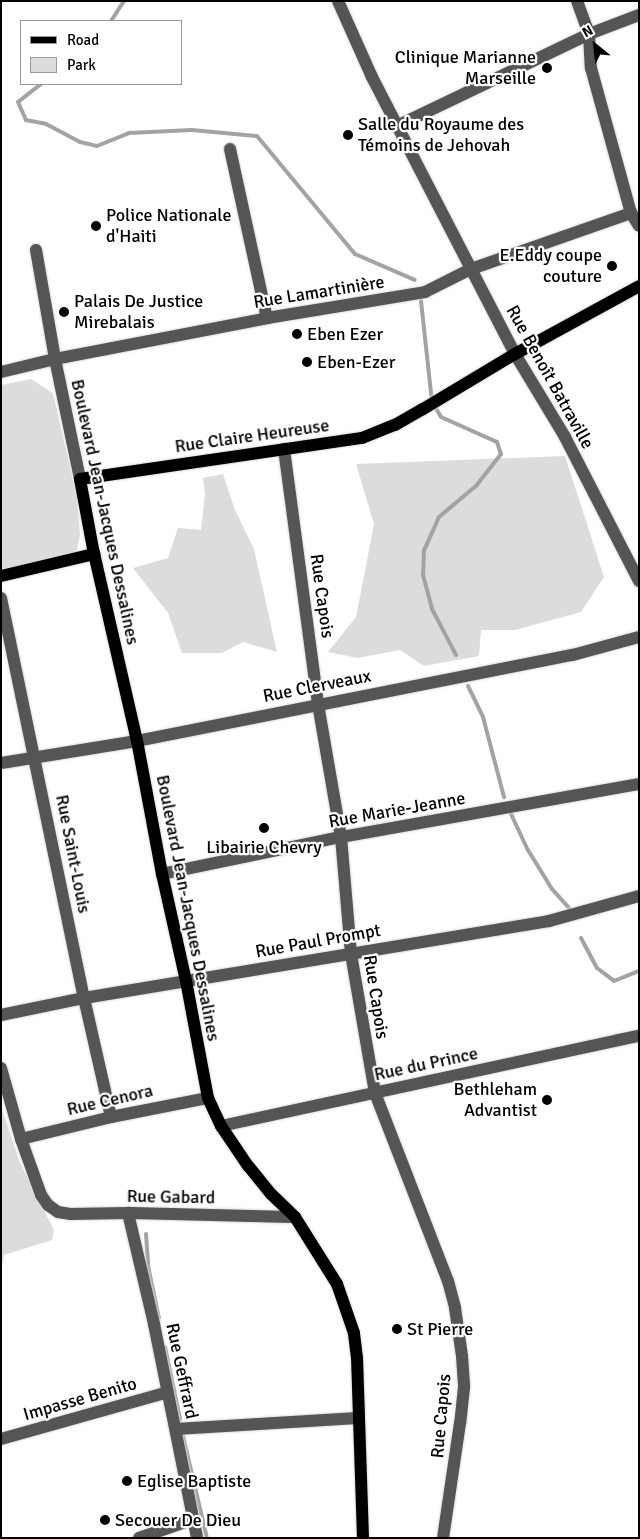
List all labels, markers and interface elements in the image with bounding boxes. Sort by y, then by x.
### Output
legend [20,20,182,85]
north arrow [570,20,620,70]
text: N [579,22,596,41]
text: Road [67,31,99,49]
place label: Clinique Marianne Marseille [395,47,536,90]
text: Park [67,56,96,74]
marker: Clinique Marianne Marseille [540,61,554,75]
place label: Salle du Royaume des Témoins de Jehovah [358,114,524,156]
marker: Salle du Royaume des Témoins de Jehovah [342,129,354,141]
place label: Police Nationale d'Haiti [106,205,231,248]
marker: Police Nationale d'Haiti [90,220,102,232]
place label: E.Eddy coupe couture [499,245,602,288]
marker: E.Eddy coupe couture [606,260,618,272]
street label: Rue Lamartinière [252,271,386,313]
place label: Palais De Justice Mirebalais [74,291,203,334]
street label: Rue Benoît Batraville [502,301,598,453]
marker: Palais De Justice Mirebalais [58,306,70,318]
place label: Eben Ezer [307,323,383,345]
marker: Eben Ezer [291,328,303,340]
place label: Eben-Ezer [317,351,395,373]
marker: Eben-Ezer [301,356,313,368]
street label: Boulevard Jean-Jacques Dessalines [66,377,144,647]
street label: Rue Claire Heureuse [173,414,331,458]
street label: Rue Capois [305,553,339,639]
street label: Rue Clerveaux [261,665,373,707]
street label: Boulevard Jean-Jacques Dessalines [152,773,224,1043]
street label: Rue Marie-Jeanne [327,787,467,833]
street label: Rue Saint-Louis [51,793,95,915]
marker: Libairie Chevry [258,822,270,834]
place label: Libairie Chevry [206,836,322,858]
street label: Rue Paul Prompt [254,919,382,963]
street label: Rue Capois [359,953,393,1041]
street label: Rue du Prince [372,1042,480,1086]
place label: Bethleham Advantist [454,1079,537,1122]
street label: Rue Cenora [65,1080,155,1120]
marker: Bethleham Advantist [541,1094,553,1106]
street label: Rue Gabard [127,1185,215,1209]
place label: St Pierre [407,1318,473,1340]
street label: Rue Geffrard [161,1321,203,1421]
marker: St Pierre [391,1323,403,1335]
street label: Impasse Benito [21,1372,139,1426]
street label: Rue Capois [427,1373,455,1459]
place label: Eglise Baptiste [137,1470,251,1492]
marker: Eglise Baptiste [121,1475,133,1487]
place label: Secouer De Dieu [115,1509,241,1531]
marker: Secouer De Dieu [99,1514,111,1526]

